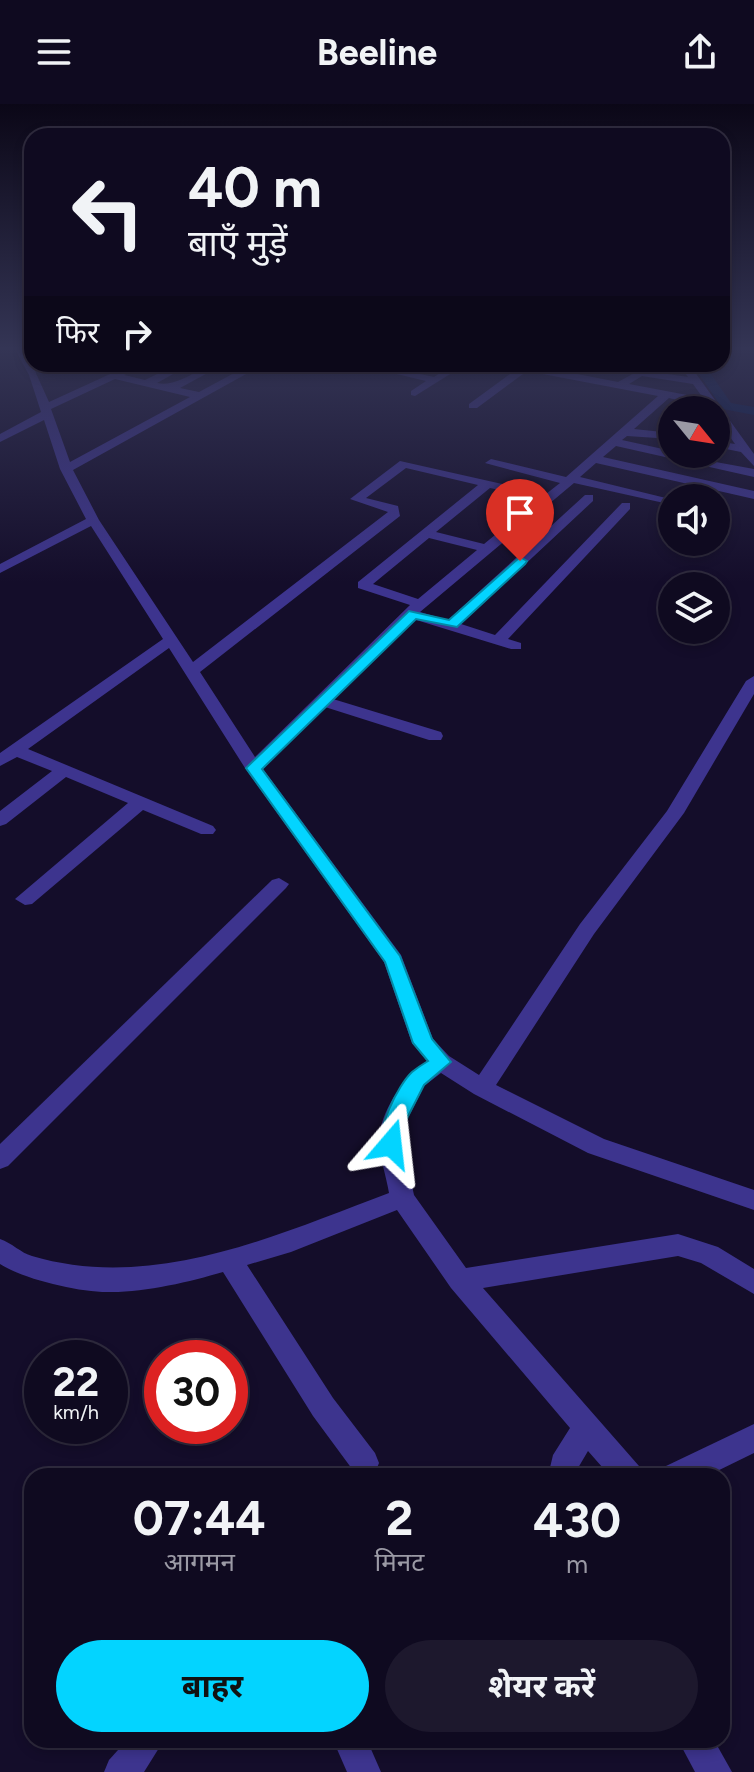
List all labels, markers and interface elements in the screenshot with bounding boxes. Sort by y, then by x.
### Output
icon: menu [32,30,76,74]
icon: share [678,30,722,74]
text: Beeline [317,31,437,74]
text: 40 m [188,154,322,221]
icon: left [56,160,160,264]
text: बाएँ मुड़ें [188,222,287,265]
icon: right [115,312,159,356]
text: फिर [56,314,99,351]
north arrow [658,396,730,468]
map controls [658,396,730,644]
pin [486,479,554,561]
button: sound [658,484,730,556]
icon: arrive [498,491,542,535]
button: layers [658,572,730,644]
position arrow [349,1102,433,1186]
speed limit sign: 30 [144,1340,248,1444]
text: 22 [53,1358,99,1406]
text: km/h [53,1400,99,1424]
text: 07:44 [133,1489,266,1547]
text: 2 [386,1489,413,1547]
text: 430 [533,1491,621,1549]
text: आगमन [164,1546,235,1578]
text: मिनट [374,1546,424,1578]
text: m [566,1548,588,1580]
button: बाहर [56,1640,369,1732]
button: शेयर करें [385,1640,698,1732]

